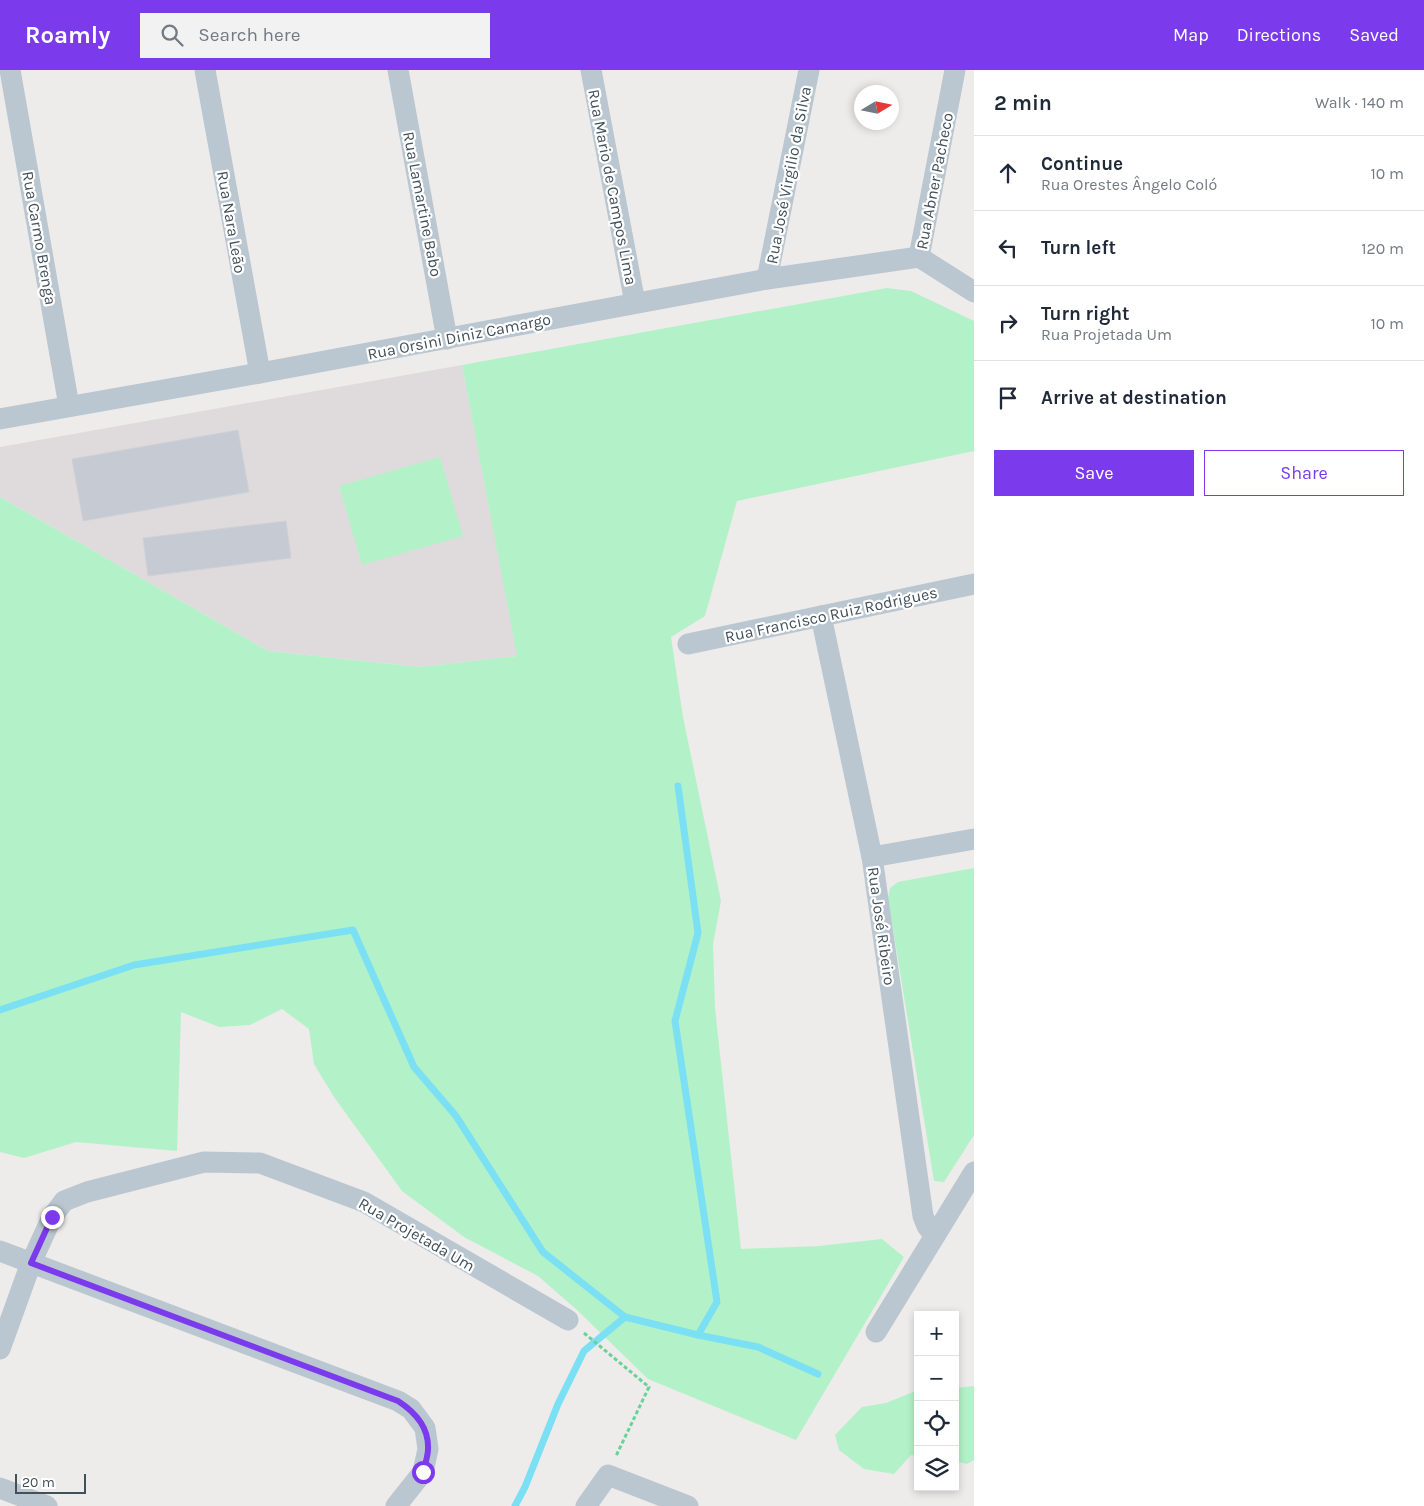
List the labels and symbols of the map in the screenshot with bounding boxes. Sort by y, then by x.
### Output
street label: Rua José Virgilio da Silva [762,85,815,265]
north arrow [854,85,899,130]
street label: Rua Mario de Campos Lima [584,88,641,287]
street label: Rua Abner Pacheco [912,111,957,251]
street label: Rua Lamartine Babo [399,130,446,278]
street label: Rua Nara Leão [213,169,250,275]
street label: Rua Carmo Brenga [18,170,61,306]
street label: Rua Orsini Diniz Camargo [366,309,552,364]
street label: Rua Francisco Ruiz Rodrigues [723,583,939,646]
street label: Rua José Ribeiro [864,866,899,986]
street label: Rua Projetada Um [355,1193,478,1275]
route end [41,1206,64,1229]
route start [412,1461,435,1484]
scale bar [15,1471,86,1494]

